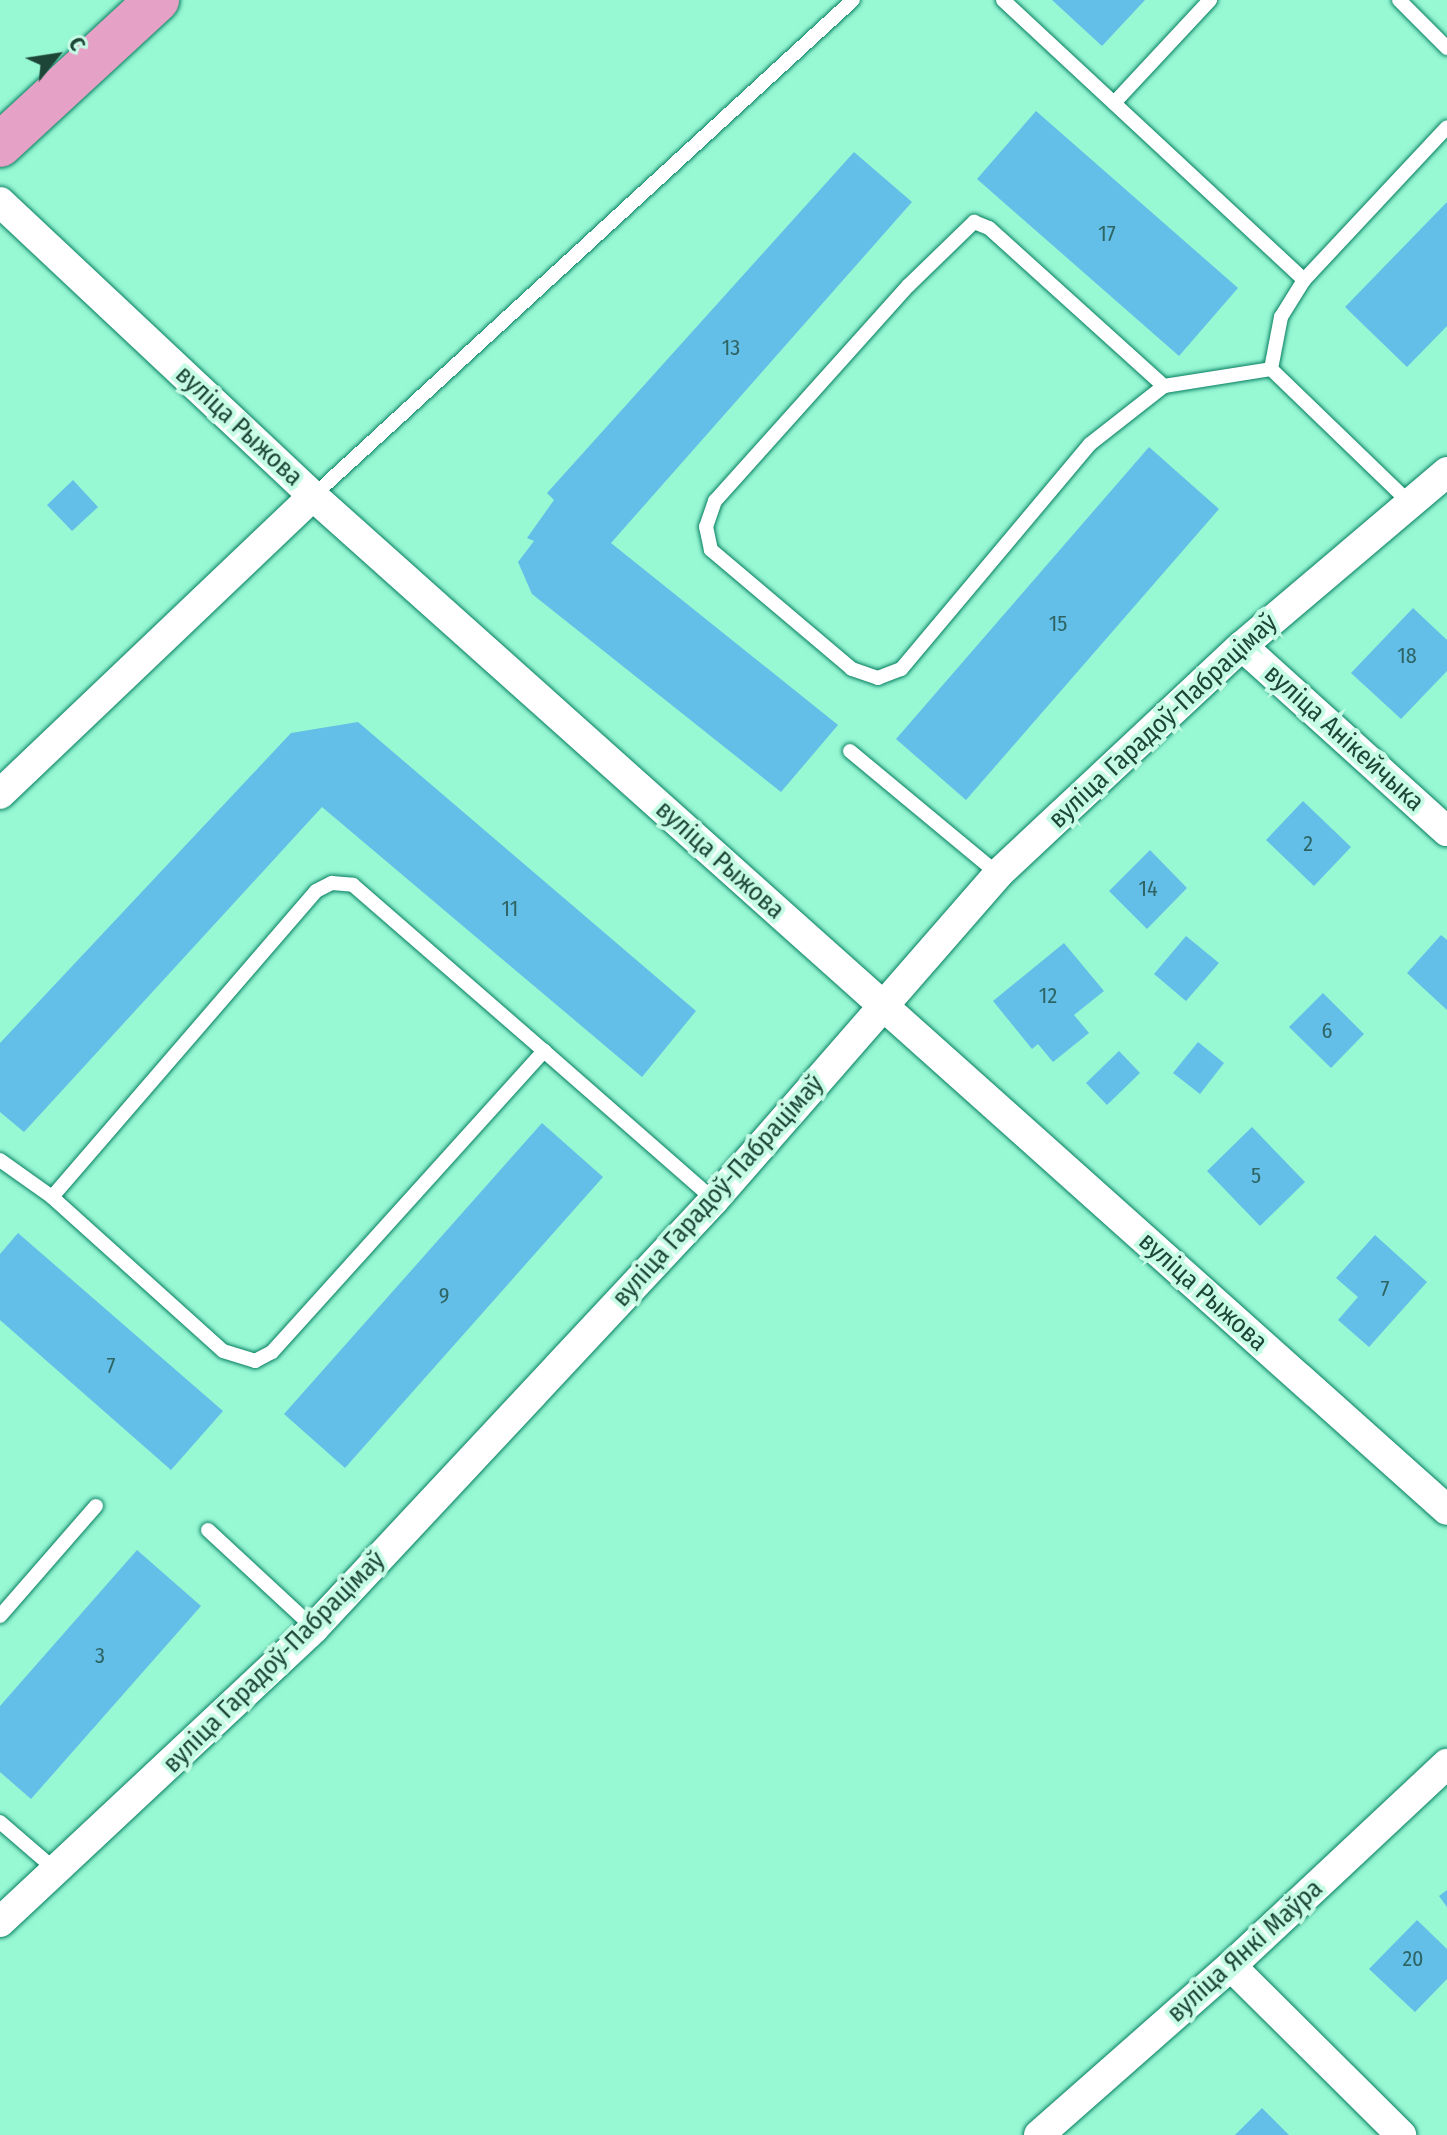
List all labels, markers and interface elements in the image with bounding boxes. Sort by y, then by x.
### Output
north arrow [16,16,96,96]
text: С [63,32,92,55]
house number: 17 [1098,221,1116,247]
house number: 13 [722,335,740,361]
street label: вуліца Рыжова [169,359,309,493]
street label: вуліца Гарадоў-Пабрацімаў [1042,607,1284,835]
house number: 15 [1049,611,1067,637]
house number: 18 [1397,643,1417,669]
street label: вуліца Анікейчыка [1258,658,1430,818]
street label: вуліца Рыжова [649,794,791,926]
house number: 2 [1303,831,1313,857]
house number: 14 [1138,876,1158,902]
house number: 11 [502,896,518,922]
house number: 12 [1039,983,1057,1009]
house number: 6 [1322,1018,1332,1044]
street label: вуліца Гарадоў-Пабрацімаў [606,1069,830,1313]
house number: 5 [1251,1163,1261,1189]
street label: вуліца Рыжова [1132,1226,1274,1358]
house number: 7 [1381,1276,1389,1302]
house number: 9 [439,1283,449,1309]
house number: 7 [107,1353,115,1379]
street label: вуліца Гарадоў-Пабрацімаў [157,1545,391,1779]
house number: 3 [95,1643,105,1669]
street label: вуліца Янкі Маўра [1161,1873,1329,2029]
house number: 20 [1402,1946,1424,1972]

